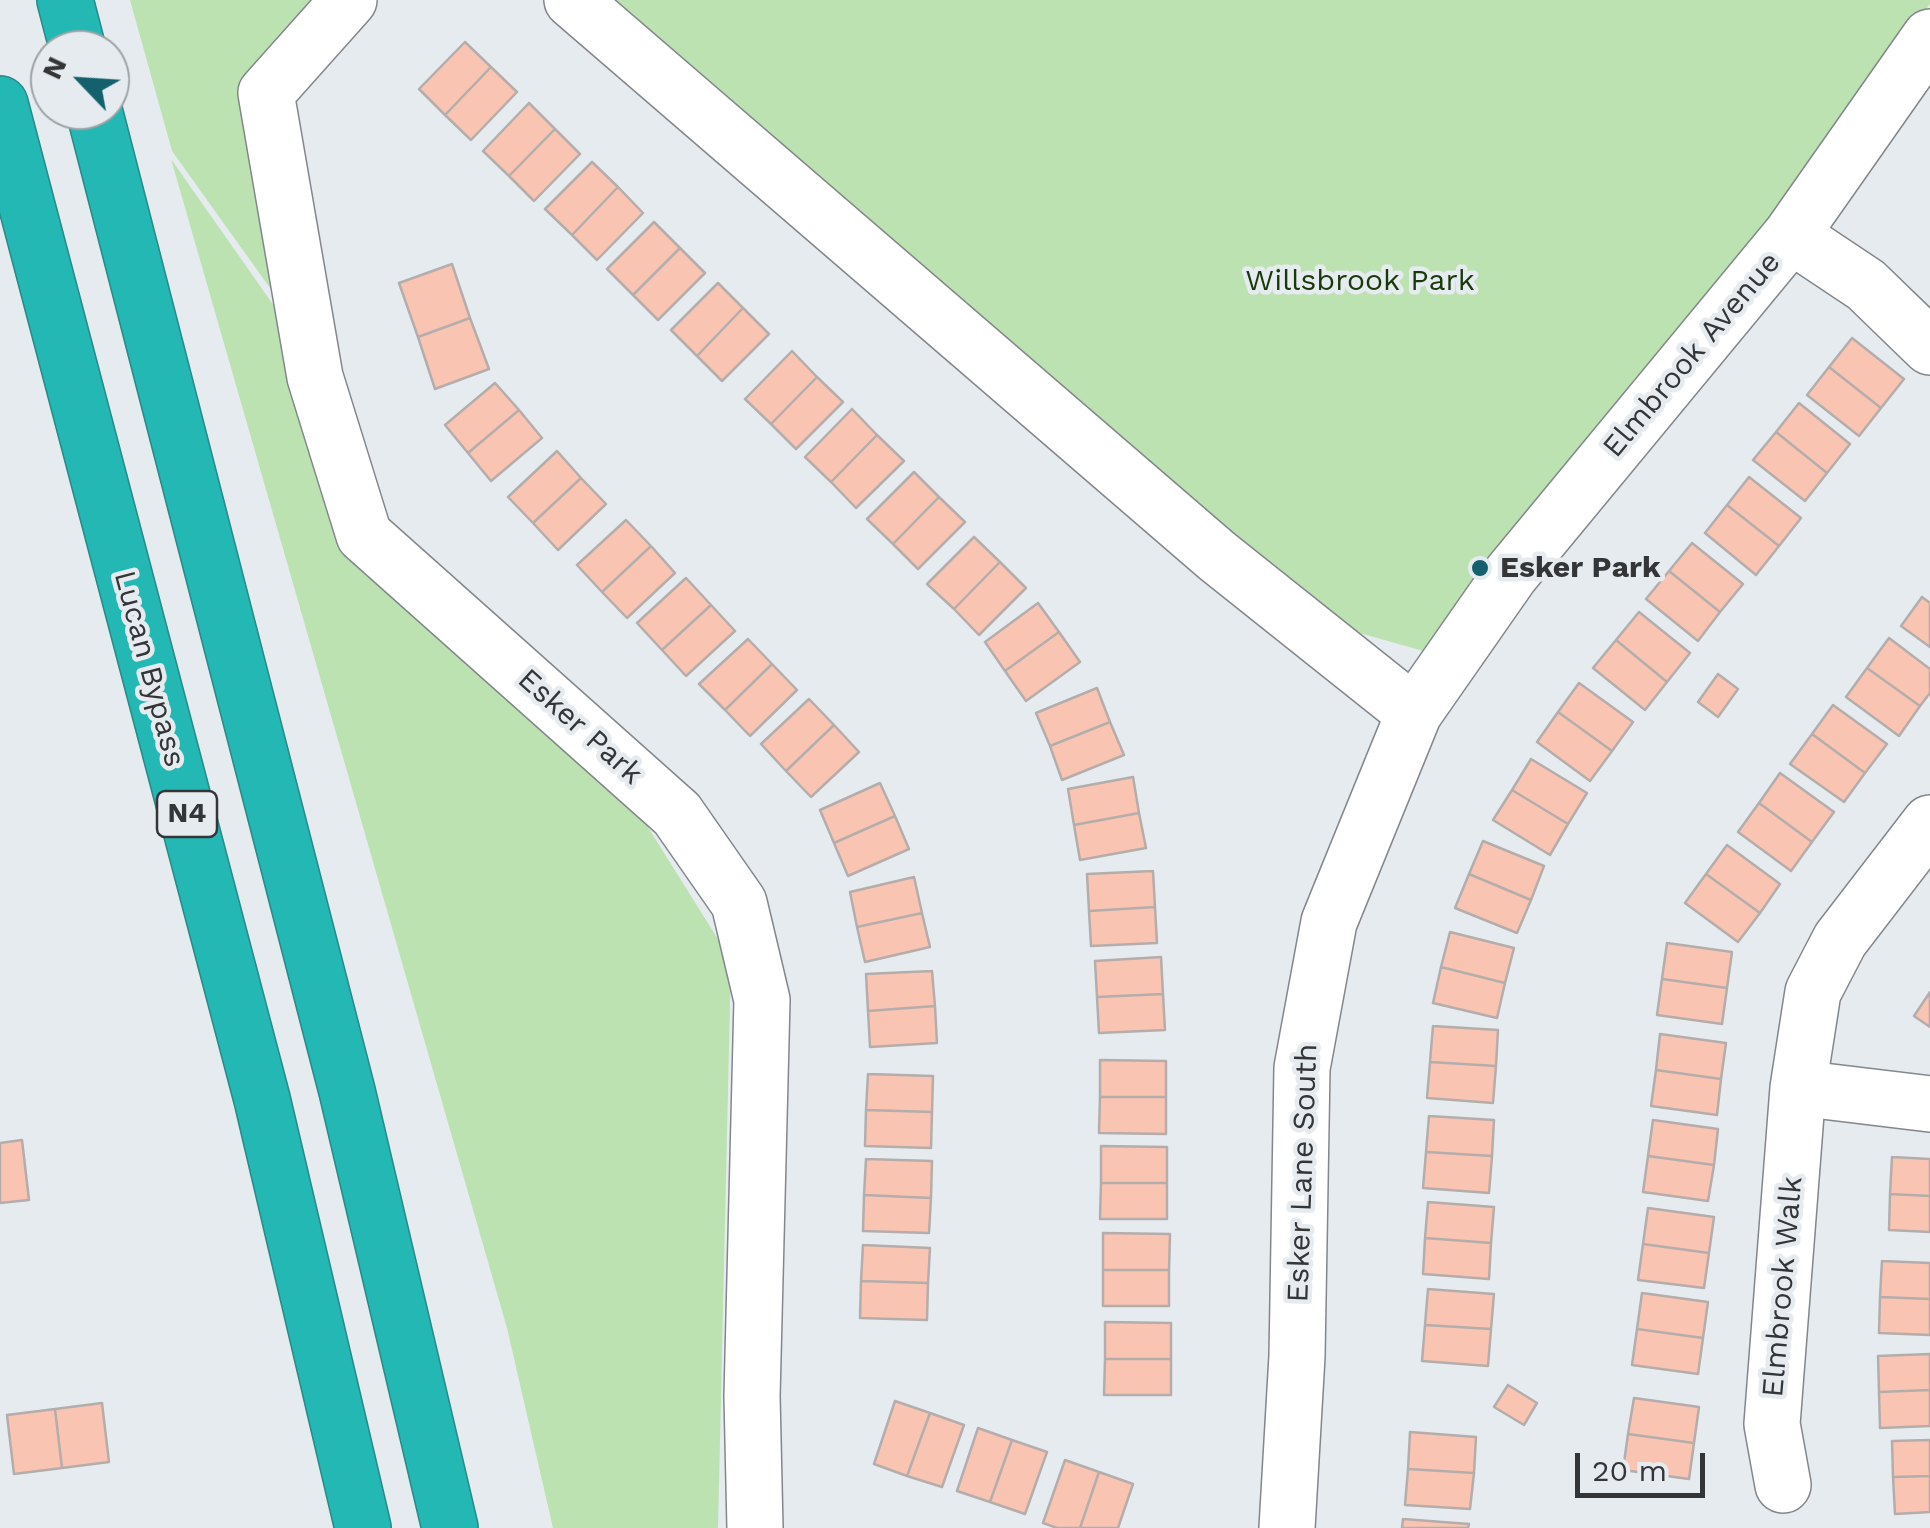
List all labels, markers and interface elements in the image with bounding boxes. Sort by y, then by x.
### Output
north arrow [30,30,130,130]
text: N [35,52,74,84]
street label: Elmbrook Avenue [1596,245,1788,465]
park label: Willsbrook Park [1245,263,1475,299]
place label: Esker Park [1500,550,1661,586]
marker: Esker Park [1469,557,1491,579]
street label: Lucan Bypass [106,567,192,771]
street label: Esker Park [510,662,650,792]
road number: N4 [157,791,217,837]
street label: Esker Lane South [1280,1043,1326,1303]
street label: Elmbrook Walk [1755,1175,1811,1399]
scale bar [1580,1433,1710,1495]
text: 20 m [1592,1453,1667,1488]

